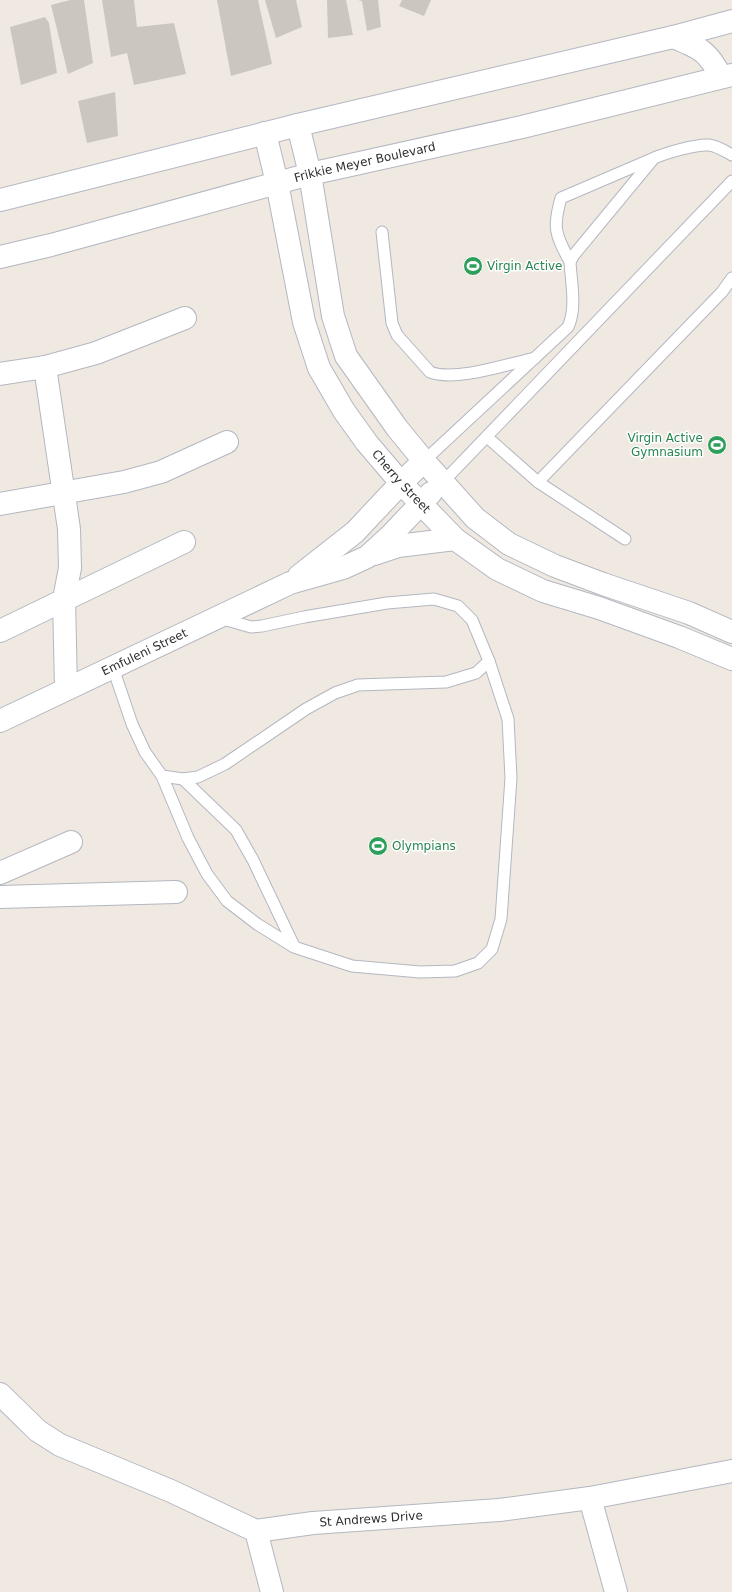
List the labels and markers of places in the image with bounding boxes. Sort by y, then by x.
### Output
sports icon: Virgin Active [462,255,484,277]
place label: Virgin Active [487,259,563,273]
place label: Virgin Active Gymnasium [628,431,703,459]
sports icon: Virgin Active Gymnasium [706,434,728,456]
sports icon: Olympians [367,835,389,857]
place label: Olympians [392,839,456,853]

